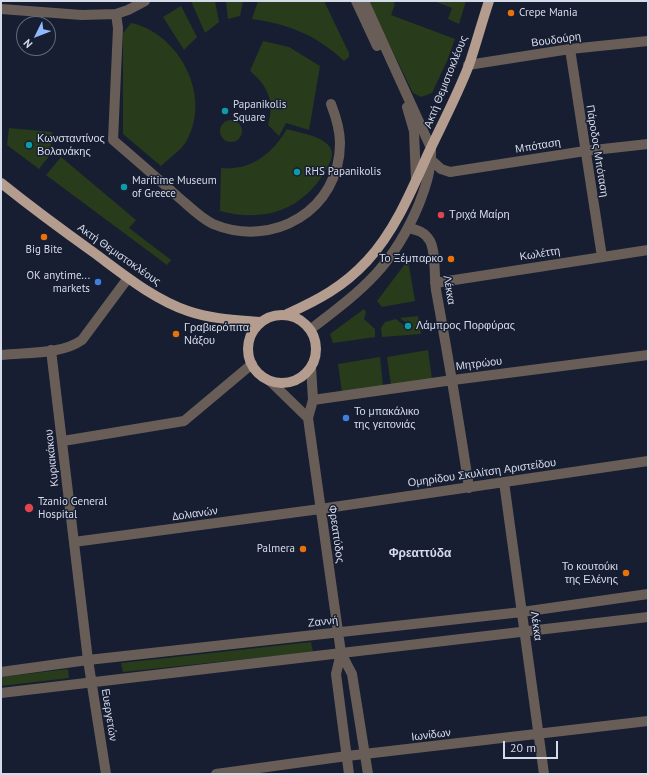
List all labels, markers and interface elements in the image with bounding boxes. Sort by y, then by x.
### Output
place label: Crepe Mania [519,6,577,20]
marker: Crepe Mania [506,8,516,18]
north arrow [16,16,56,56]
street label: Βουδούρη [530,30,582,50]
street label: Ακτή Θεμιστοκλέους [421,34,471,130]
text: N [20,36,36,51]
place label: Papanikolis Square [233,98,286,124]
street label: Πάροδος Μπόταση [583,104,611,198]
marker: Papanikolis Square [220,106,230,116]
place label: Κωνσταντίνος Βολανάκης [37,132,105,158]
street label: Μπόταση [514,136,562,156]
marker: Κωνσταντίνος Βολανάκης [24,140,34,150]
place label: RHS Papanikolis [305,165,381,179]
marker: RHS Papanikolis [292,167,302,177]
place label: Maritime Museum of Greece [132,174,217,200]
marker: Maritime Museum of Greece [119,182,129,192]
place label: Τριχά Μαίρη [449,208,510,222]
marker: Τριχά Μαίρη [436,210,446,220]
street label: Ακτή Θεμιστοκλέους [75,221,163,289]
marker: Big Bite [39,232,49,242]
place label: Big Bite [26,243,62,257]
street label: Κωλέττη [519,244,561,264]
place label: Το Ξέμπαρκο [379,252,443,266]
marker: Το Ξέμπαρκο [446,254,456,264]
place label: OK anytime... markets [27,269,90,295]
street label: Λέκκα [440,274,458,306]
marker: OK anytime... markets [93,277,103,287]
place label: Λάμπρος Πορφύρας [416,319,515,333]
place label: Γραβιερόπιτα Νάξου [184,321,249,347]
marker: Λάμπρος Πορφύρας [403,321,413,331]
marker: Γραβιερόπιτα Νάξου [171,329,181,339]
street label: Μητρώου [455,355,503,373]
place label: Το μπακάλικο της γειτονιάς [354,405,419,431]
marker: Το μπακάλικο της γειτονιάς [341,413,351,423]
street label: Κυριακάκου [42,429,62,487]
street label: Ομηρίδου Σκυλίτση Αριστείδου [407,456,557,490]
place label: Tzanio General Hospital [38,495,107,521]
marker: Tzanio General Hospital [23,502,35,514]
street label: Δολιανών [171,504,219,524]
street label: Φρεαττύδος [325,504,347,564]
place label: Palmera [257,542,295,556]
marker: Palmera [298,544,308,554]
district label: Φρεαττύδα [389,547,451,561]
place label: Το κουτούκι της Ελένης [562,560,618,586]
marker: Το κουτούκι της Ελένης [621,568,631,578]
street label: Λέκκα [527,610,545,642]
street label: Ζαννή [307,614,339,630]
street label: Ευεργετών [98,688,120,742]
street label: Ιωνίδων [410,726,452,744]
scale bar [505,733,560,759]
text: 20 m [510,740,536,755]

